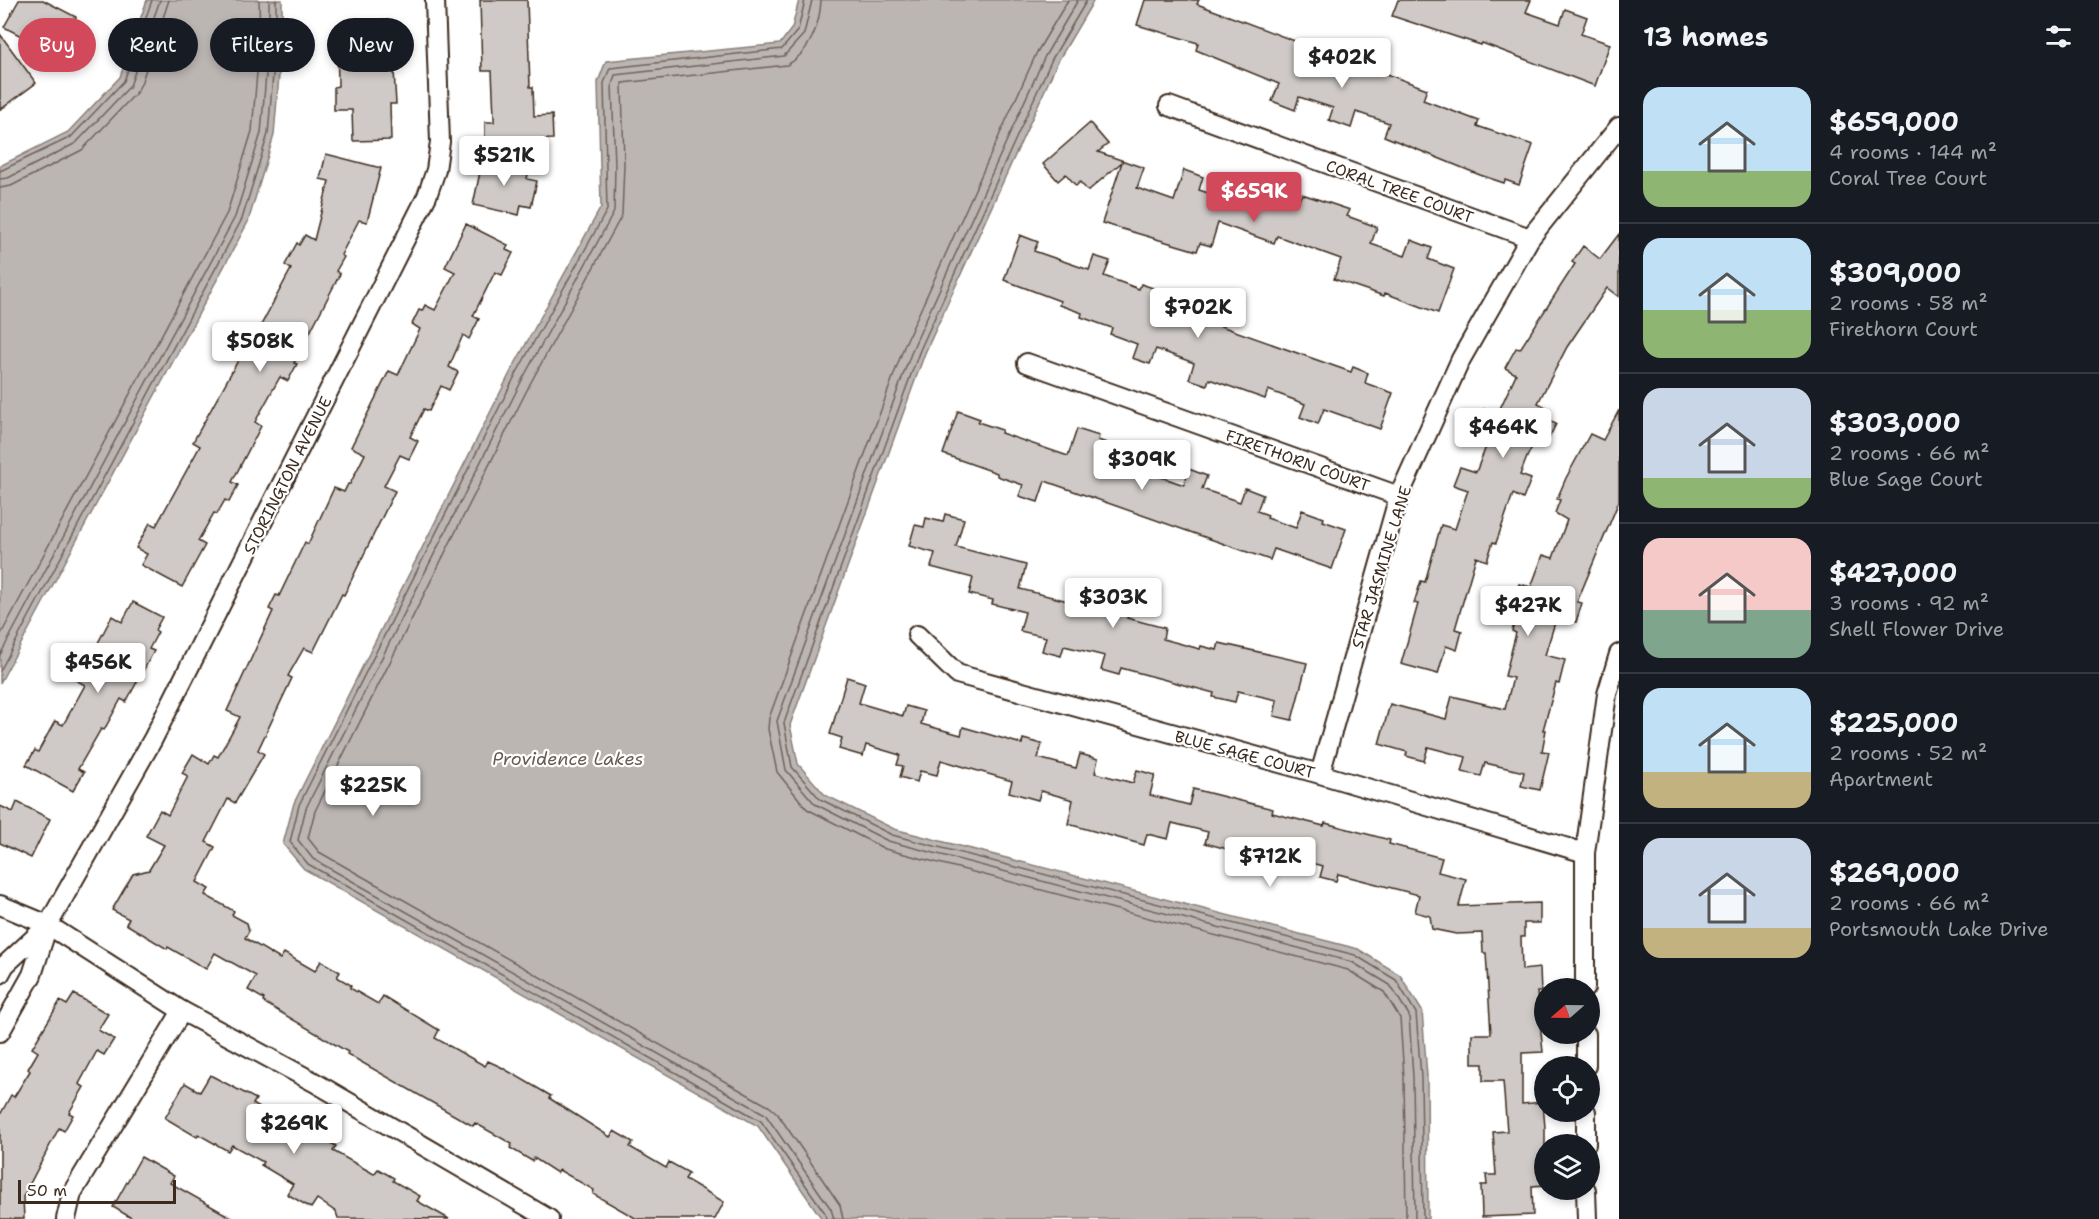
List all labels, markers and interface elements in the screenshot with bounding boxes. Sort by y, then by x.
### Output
chip: Buy [18,18,96,72]
chip: Rent [108,18,198,72]
chip: Filters [210,18,315,72]
chip: New [327,18,414,72]
text: 13 homes [1643,19,1769,54]
icon: filters [2042,20,2075,53]
pin: $402K [1300,38,1384,89]
text: $402K [1308,44,1376,70]
text: $659,000 [1829,104,1959,139]
icon: home [1691,111,1763,183]
pin: $521K [462,136,546,187]
text: 4 rooms · 144 m² [1829,139,1997,165]
text: $521K [473,142,535,168]
street label: CORAL TREE COURT [1323,155,1477,228]
text: Coral Tree Court [1829,165,1987,191]
pin: $659K [1212,172,1296,223]
text: $659K [1220,178,1288,204]
text: $309,000 [1829,255,1961,290]
icon: home [1691,262,1763,334]
pin: $702K [1156,288,1240,339]
text: 2 rooms · 58 m² [1829,290,1988,316]
text: $702K [1164,294,1232,320]
text: Firethorn Court [1829,316,1978,342]
pin: $508K [218,322,302,373]
text: $508K [226,328,294,354]
street label: STORINGTON AVENUE [239,393,336,558]
text: $303,000 [1829,405,1961,440]
pin: $464K [1461,408,1545,459]
icon: home [1691,412,1763,484]
text: $464K [1468,414,1538,440]
street label: FIRETHORN COURT [1223,425,1373,496]
pin: $309K [1100,440,1184,491]
text: 2 rooms · 66 m² [1829,440,1990,466]
text: $309K [1107,446,1177,472]
text: Blue Sage Court [1829,466,1983,492]
street label: STAR JASMINE LANE [1347,483,1416,651]
text: $427,000 [1829,555,1957,590]
icon: home [1691,562,1763,634]
pin: $303K [1071,578,1155,629]
text: $303K [1079,584,1147,610]
pin: $427K [1486,586,1570,637]
text: 3 rooms · 92 m² [1829,590,1989,616]
text: $427K [1494,592,1562,618]
text: Shell Flower Drive [1829,616,2004,642]
pin: $456K [56,643,140,694]
text: $456K [64,649,132,675]
text: $225,000 [1829,705,1958,740]
icon: home [1691,712,1763,784]
street label: BLUE SAGE COURT [1173,726,1317,783]
text: 2 rooms · 52 m² [1829,740,1987,766]
water label: Providence Lakes [492,747,644,771]
pin: $225K [331,766,415,817]
text: Apartment [1829,766,1933,792]
text: $225K [339,772,407,798]
pin: $712K [1228,837,1312,888]
text: $712K [1239,843,1301,869]
text: $269,000 [1829,855,1960,890]
icon: home [1691,862,1763,934]
text: 2 rooms · 66 m² [1829,890,1990,916]
text: Portsmouth Lake Drive [1829,916,2049,942]
north arrow [1534,978,1600,1044]
map controls [1534,978,1600,1200]
button: locate [1534,1056,1600,1122]
pin: $269K [252,1104,336,1155]
text: $269K [260,1110,328,1136]
button: layers [1534,1134,1600,1200]
scale bar [18,1177,176,1204]
text: 50 m [27,1180,67,1201]

